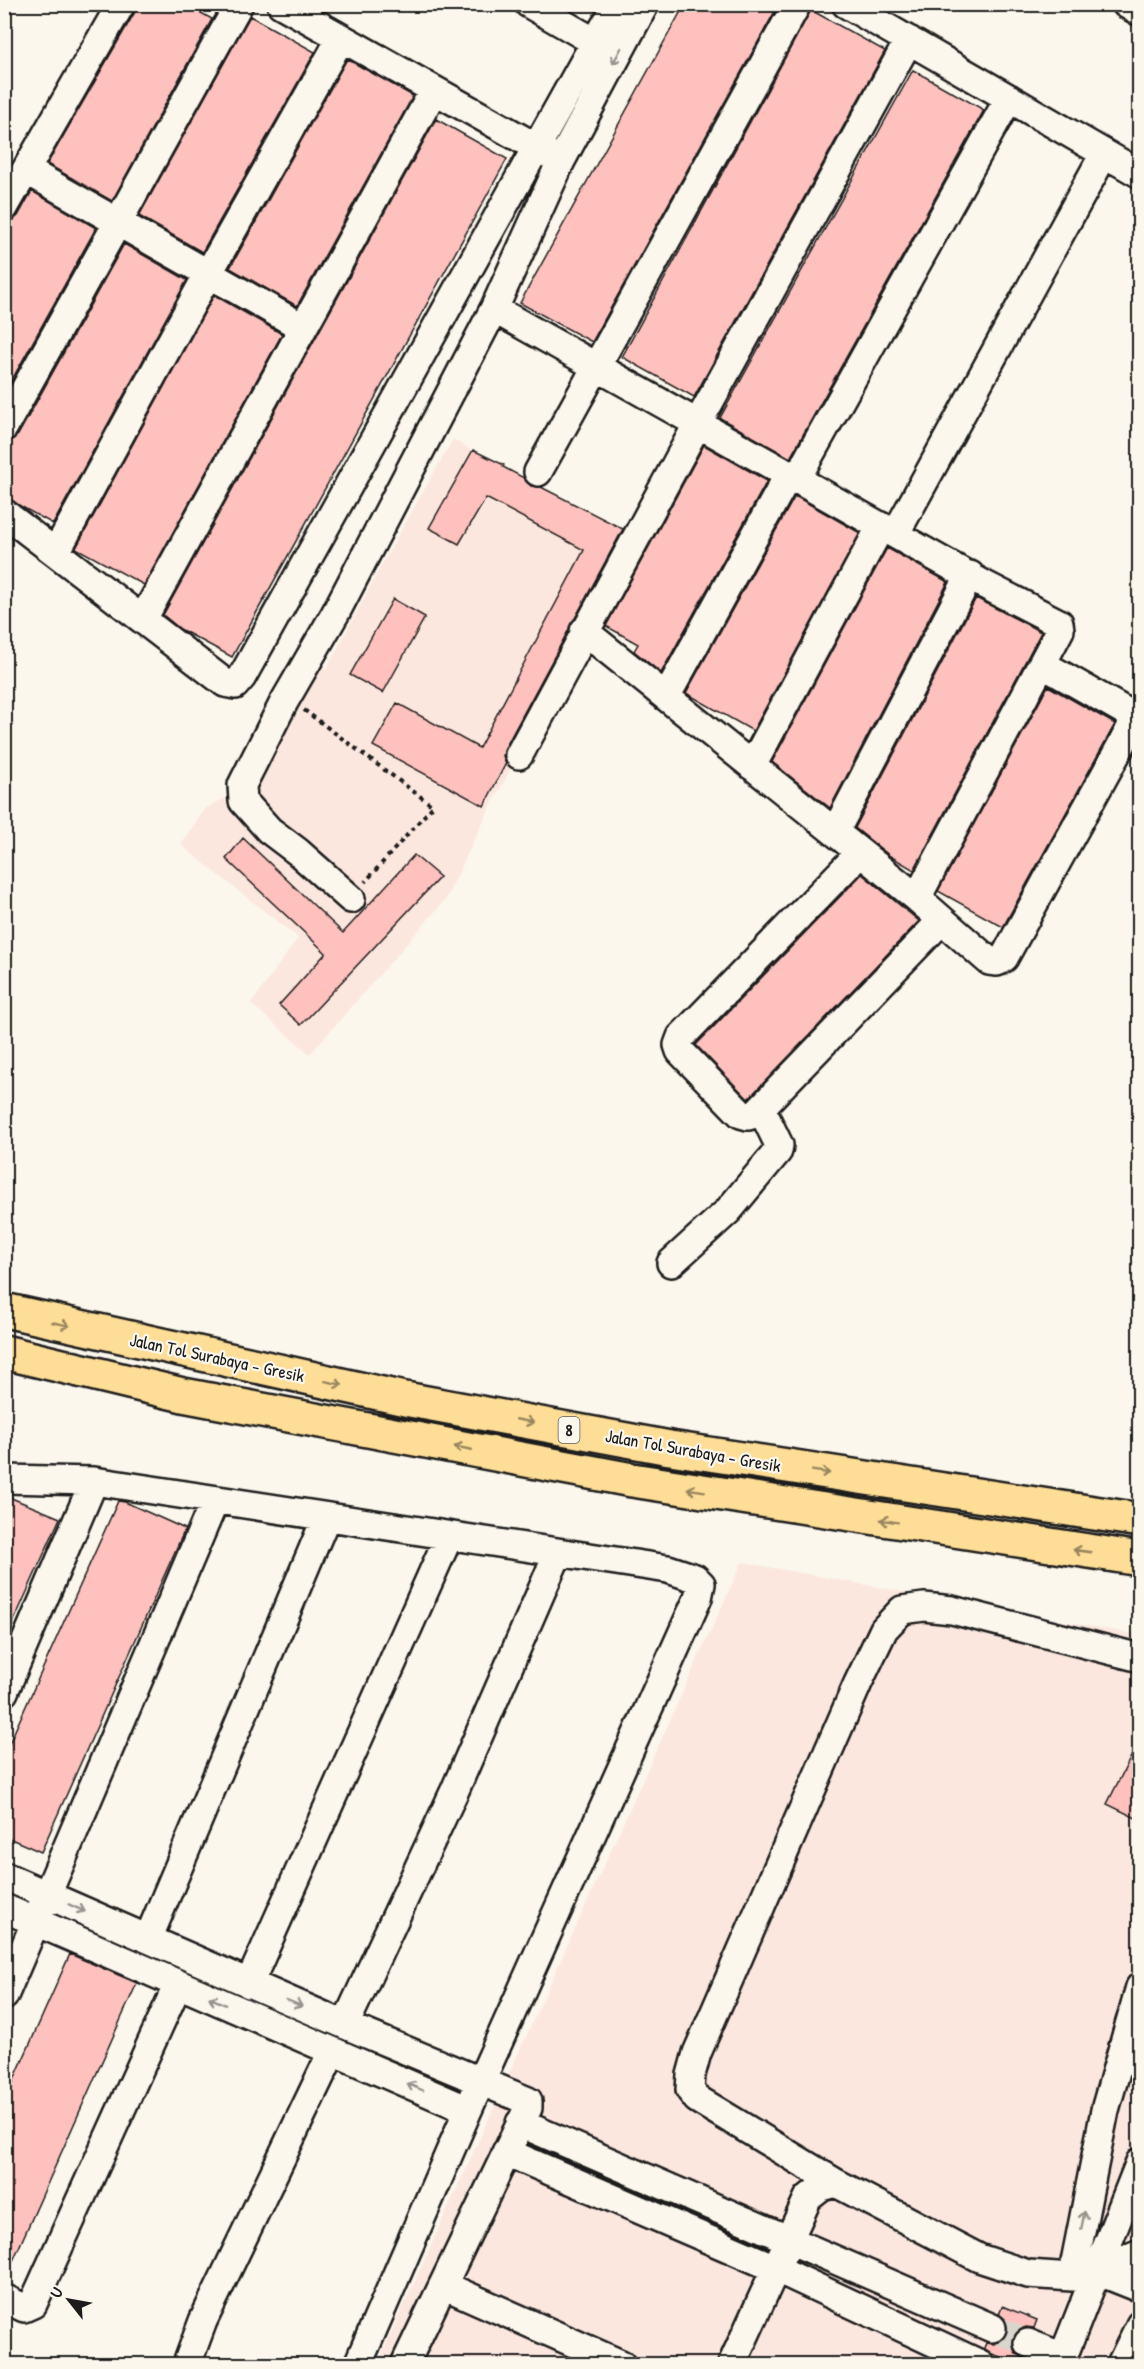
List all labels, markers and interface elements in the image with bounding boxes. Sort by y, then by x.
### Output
one-way arrow [611,47,623,64]
one-way arrow [52,1318,71,1330]
street label: Jalan Tol Surabaya - Gresik [128,1327,307,1388]
one-way arrow [324,1378,343,1390]
one-way arrow [515,1416,534,1427]
road number: 8 [558,1417,580,1443]
street label: Jalan Tol Surabaya - Gresik [603,1423,783,1478]
one-way arrow [454,1442,473,1453]
one-way arrow [810,1467,830,1478]
one-way arrow [687,1484,707,1495]
one-way arrow [880,1515,899,1526]
one-way arrow [1072,1545,1092,1556]
one-way arrow [68,1903,86,1914]
one-way arrow [208,1995,226,2006]
one-way arrow [285,1999,303,2010]
one-way arrow [406,2081,424,2092]
one-way arrow [1078,2210,1089,2230]
north arrow [39,2270,99,2330]
text: U [44,2283,68,2302]

